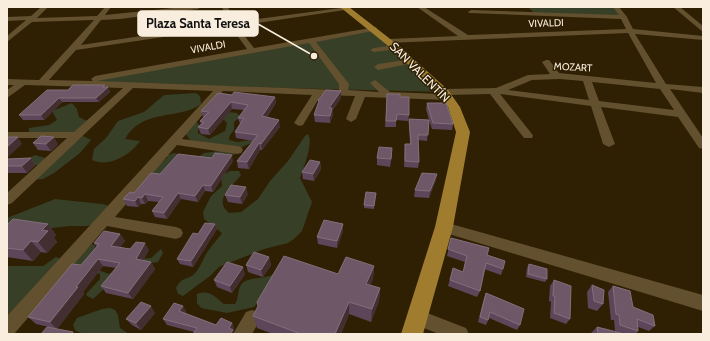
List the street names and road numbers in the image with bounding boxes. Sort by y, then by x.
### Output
street label: VIVALDI [528,16,564,30]
street label: VIVALDI [190,38,226,56]
street label: SAN VALENTÍN [387,39,453,105]
street label: MOZART [553,60,593,75]

